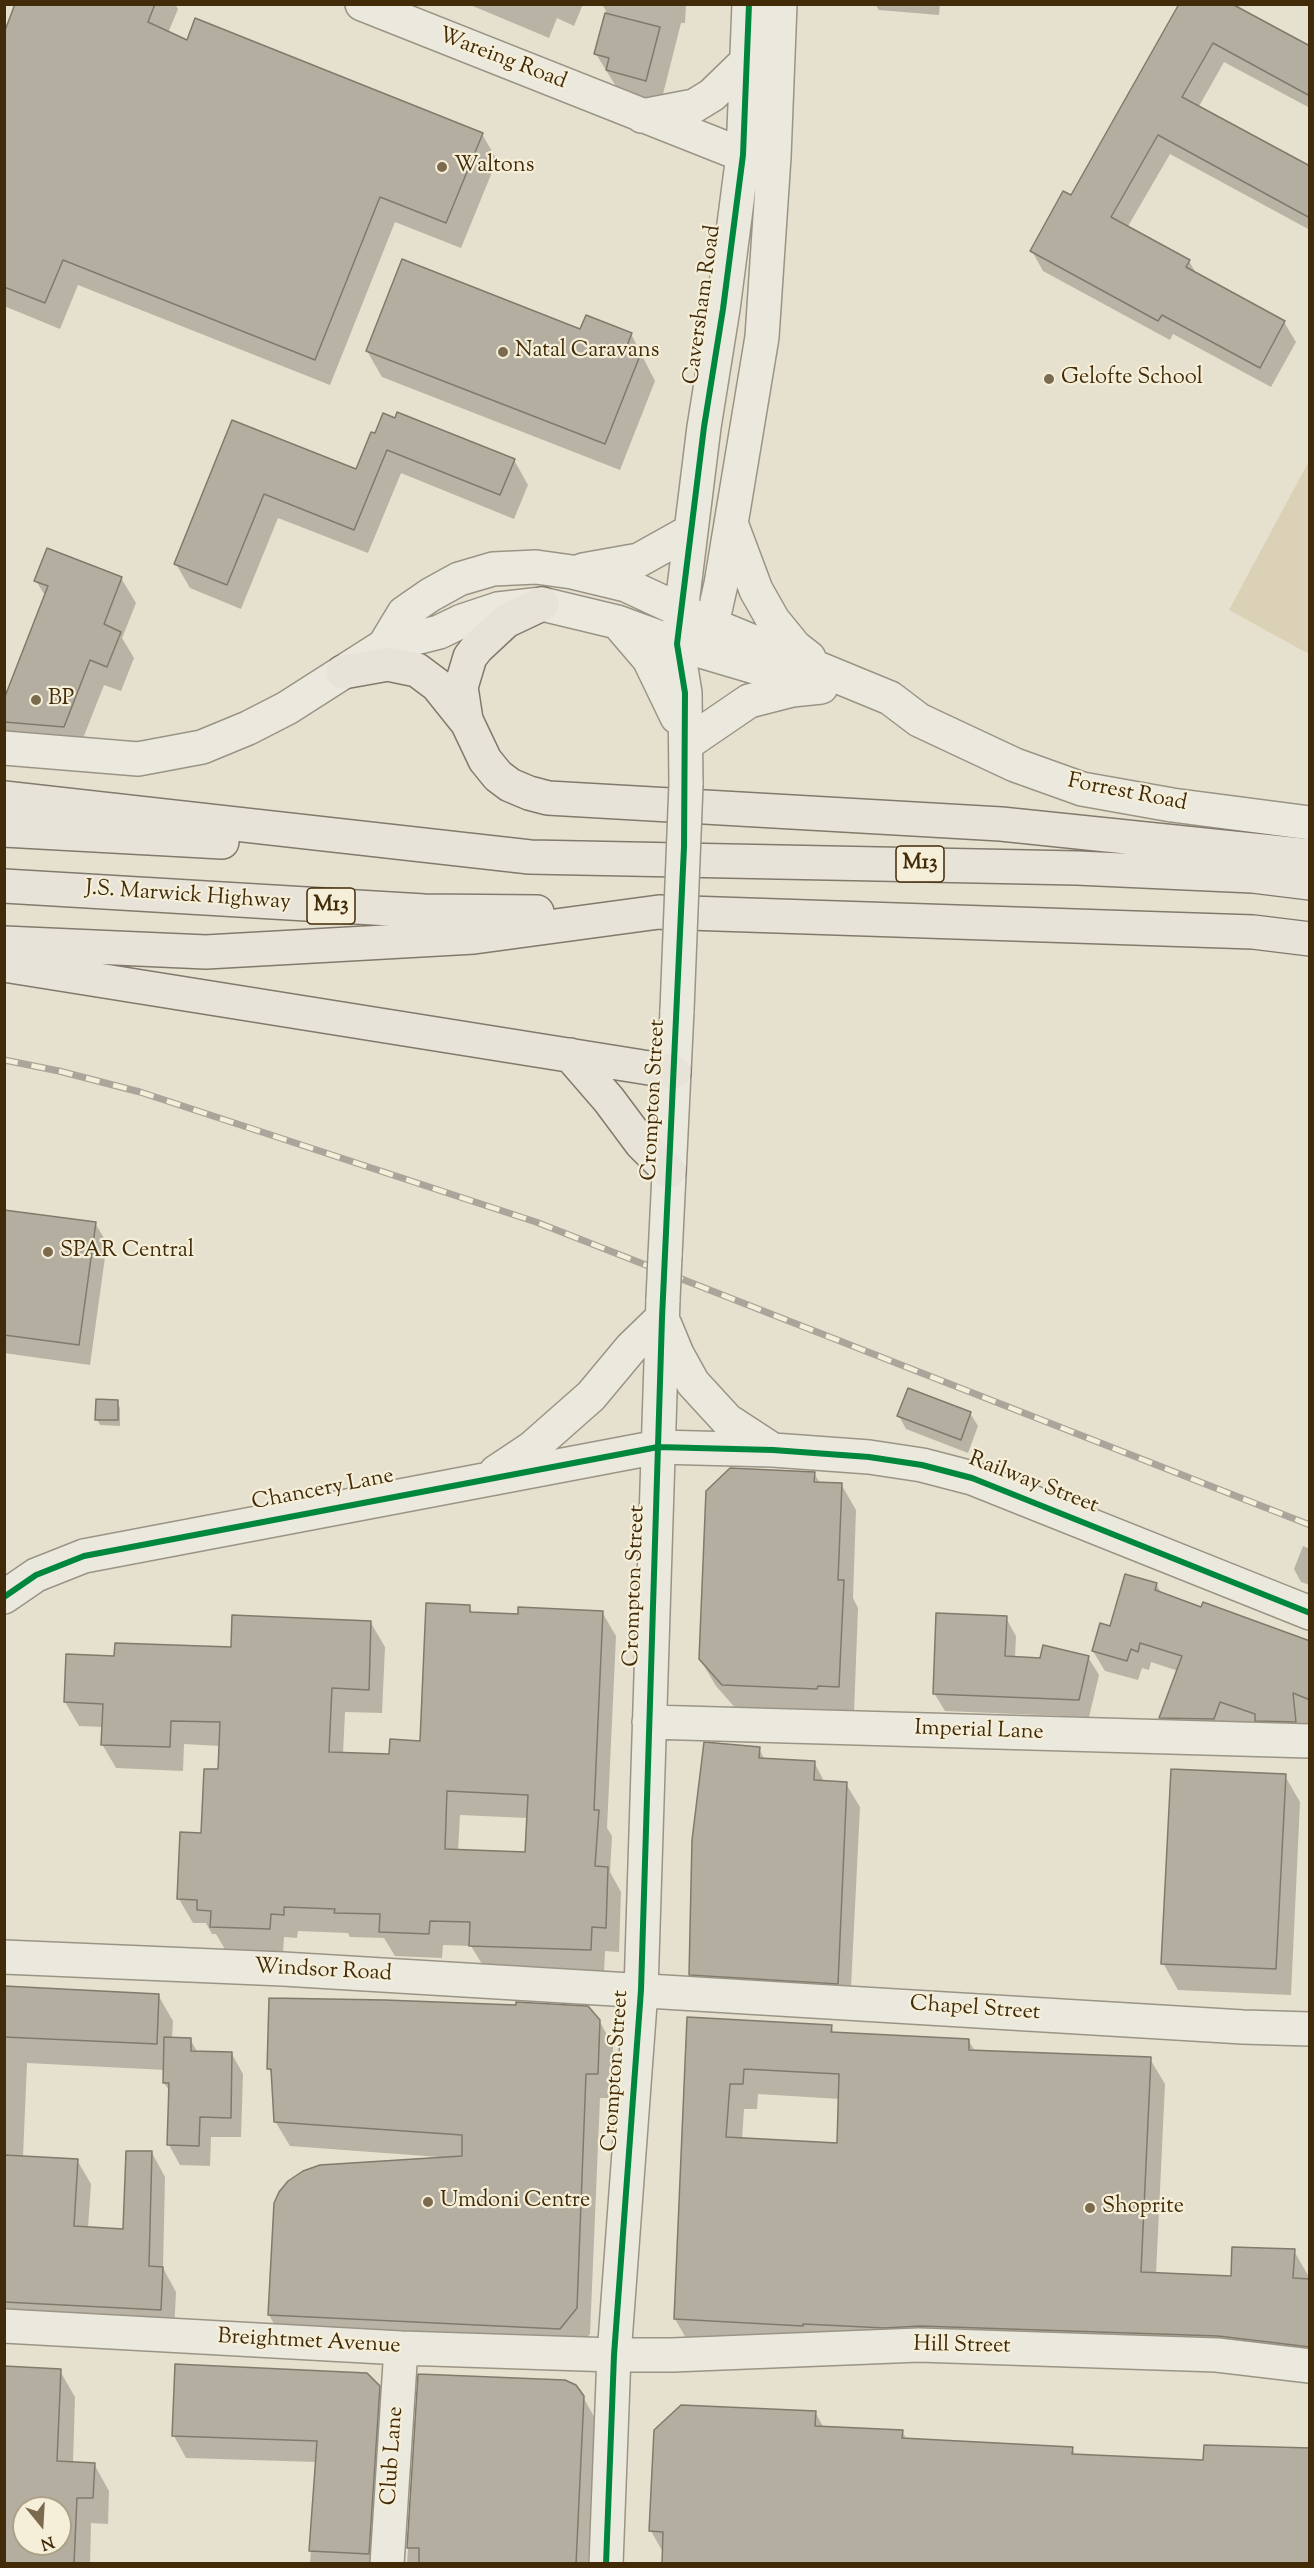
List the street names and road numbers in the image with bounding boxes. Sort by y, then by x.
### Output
street label: Wareing Road [434,23,570,97]
street label: Caversham Road [680,224,728,386]
street label: Forrest Road [1065,770,1189,818]
road number: M13 [896,846,944,882]
street label: J.S. Marwick Highway [84,877,292,917]
road number: M13 [307,888,355,924]
street label: Crompton Street [638,1019,672,1181]
street label: Railway Street [964,1447,1102,1521]
street label: Chancery Lane [250,1464,396,1518]
street label: Crompton Street [620,1505,652,1667]
street label: Imperial Lane [914,1717,1044,1747]
street label: Windsor Road [254,1955,392,1989]
street label: Crompton Street [598,1989,636,2153]
street label: Chapel Street [909,1992,1041,2028]
street label: Breightmet Avenue [217,2325,401,2361]
street label: Hill Street [913,2333,1011,2361]
street label: Club Lane [377,2406,411,2506]

